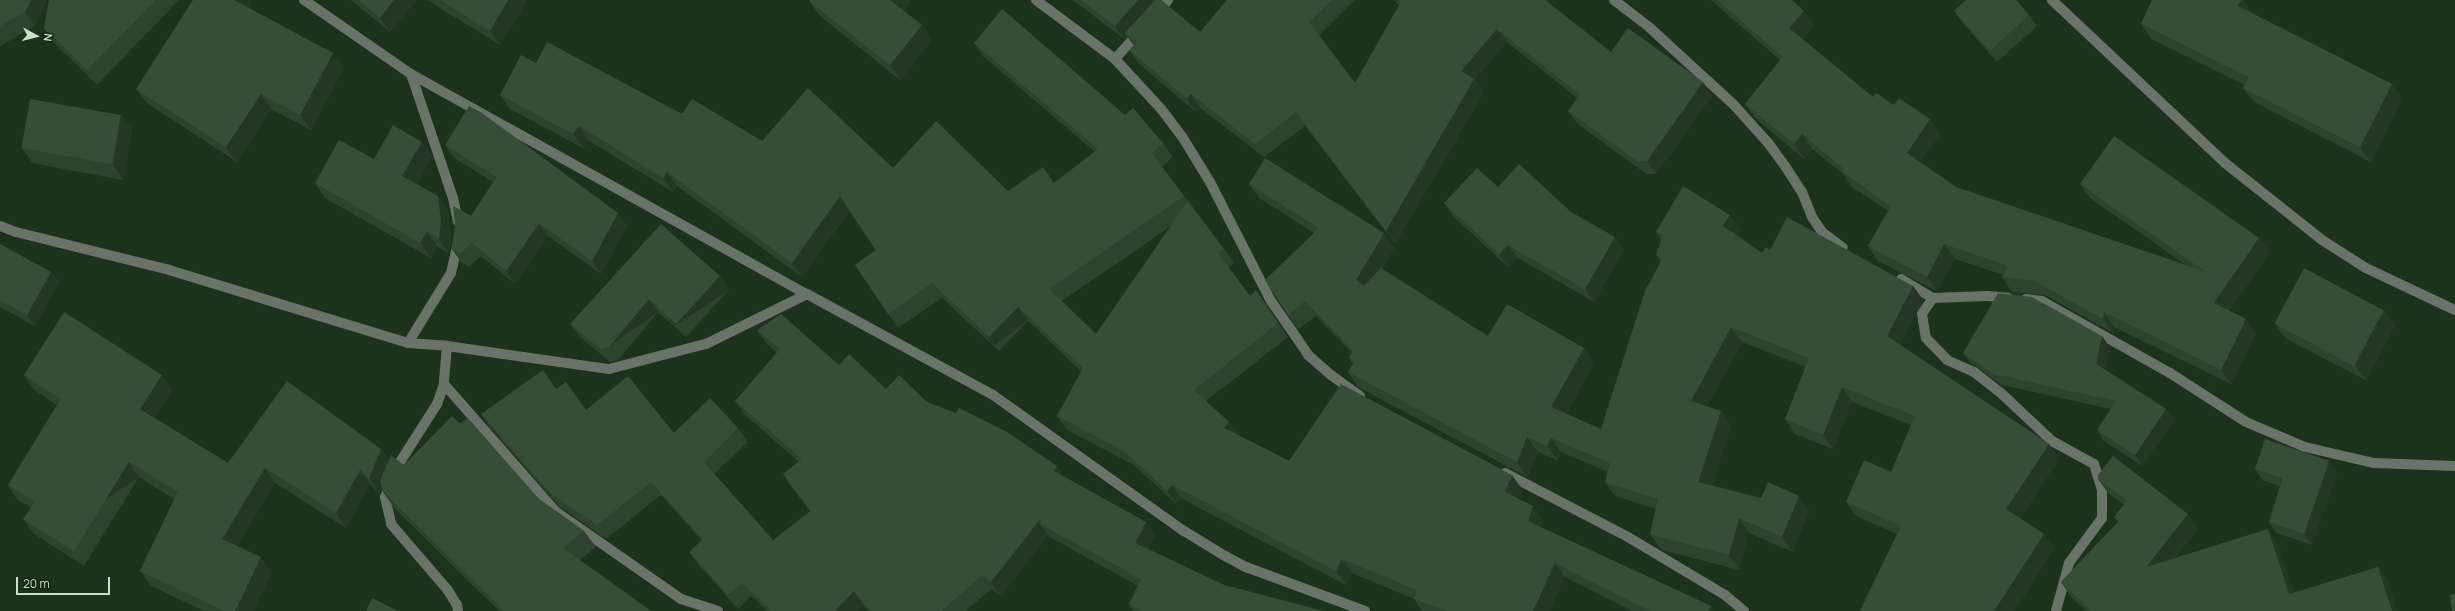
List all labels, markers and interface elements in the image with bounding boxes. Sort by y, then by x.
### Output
north arrow [16,16,56,56]
text: N [40,33,56,42]
scale bar [18,569,112,595]
text: 20 m [23,575,50,592]

